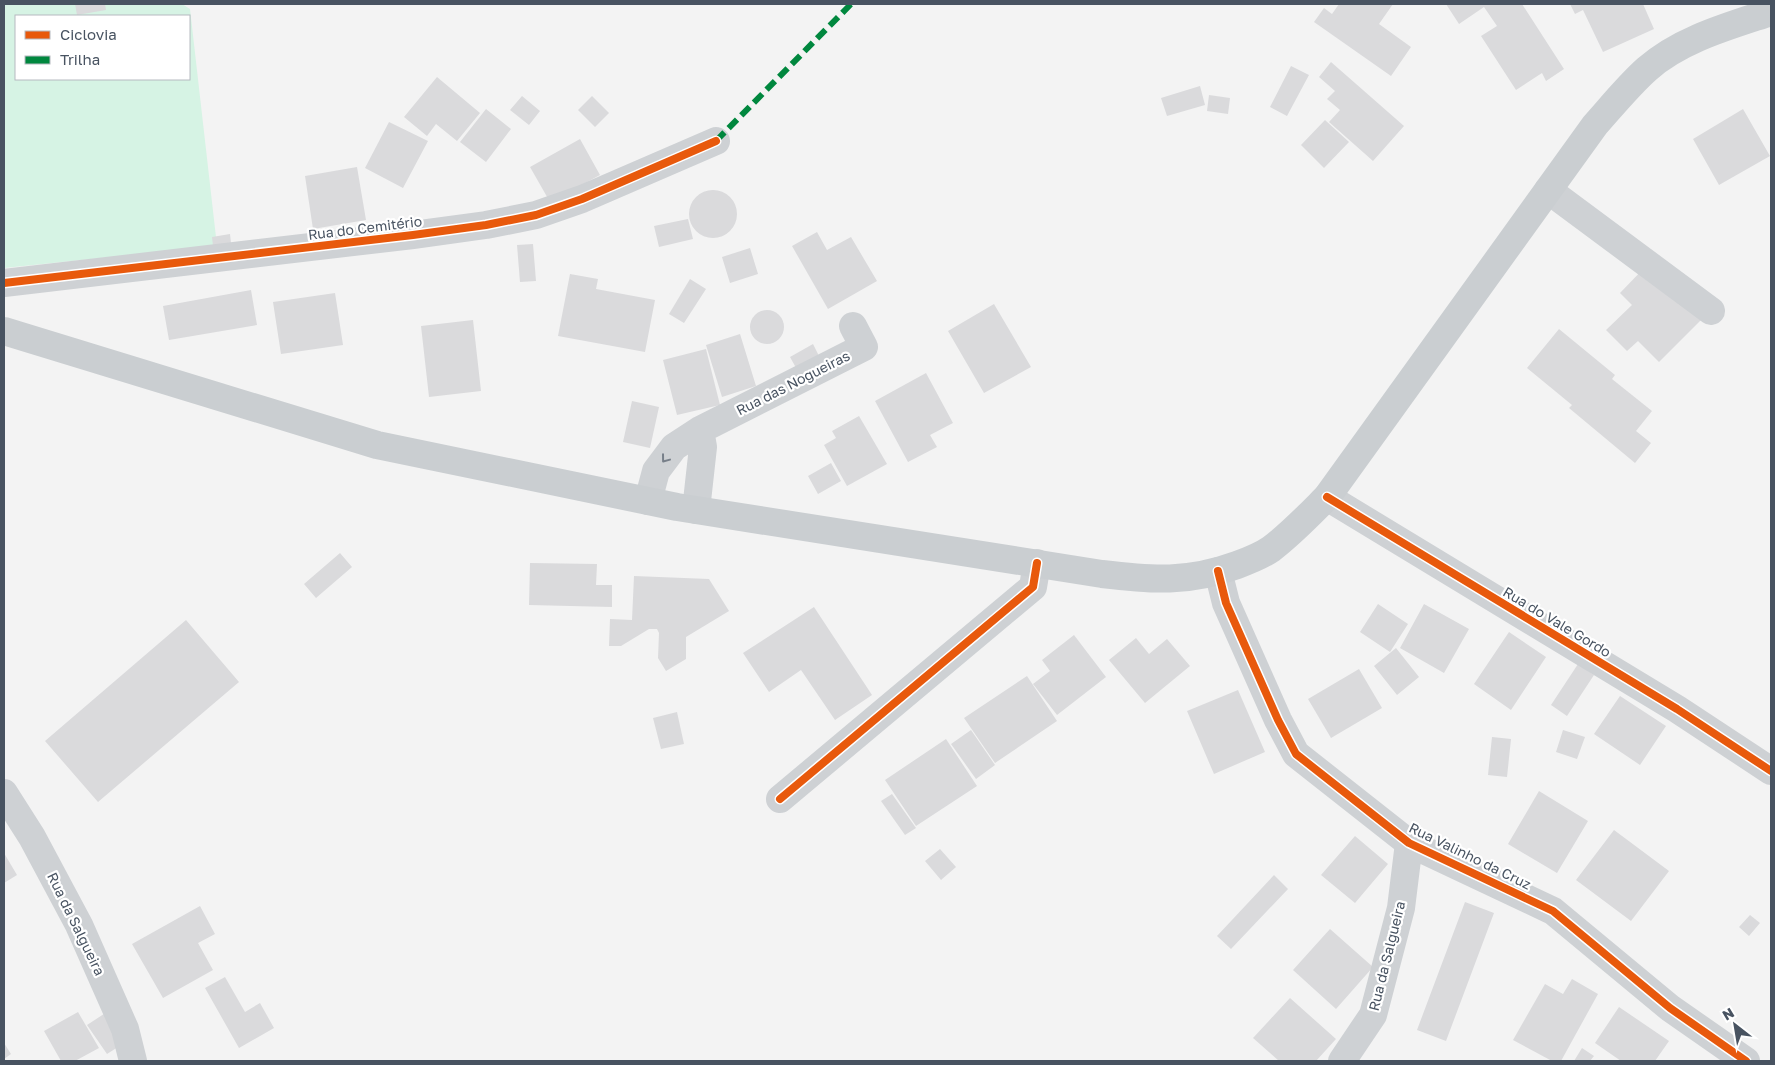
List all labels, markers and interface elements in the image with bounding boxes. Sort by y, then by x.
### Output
legend [15,15,190,80]
text: Ciclovia [60,25,117,43]
text: Trilha [60,50,100,68]
street label: Rua do Cemitério [307,212,423,243]
street label: Rua das Nogueiras [733,347,852,419]
one-way arrow [662,453,671,463]
street label: Rua do Vale Gordo [1500,583,1614,660]
street label: Rua Valinho da Cruz [1406,819,1534,892]
street label: Rua da Salgueira [44,869,109,978]
street label: Rua da Salgueira [1365,899,1408,1013]
north arrow [1710,1000,1760,1050]
text: N [1719,1003,1737,1023]

